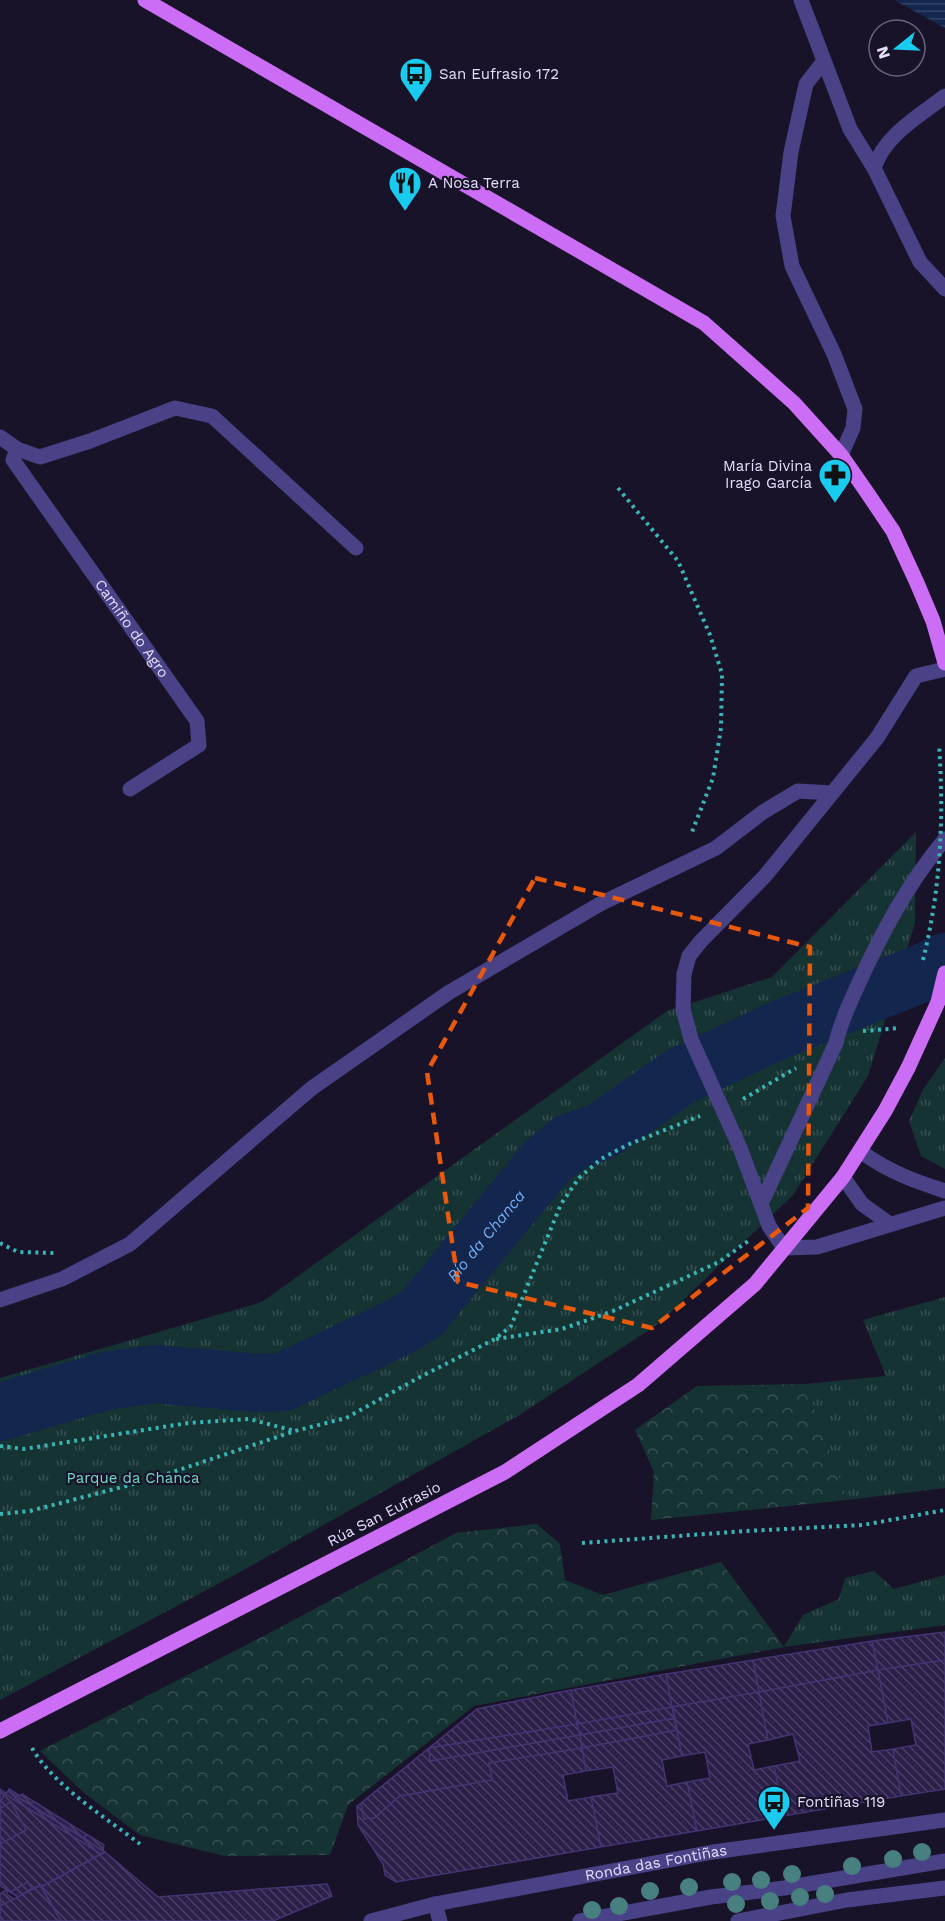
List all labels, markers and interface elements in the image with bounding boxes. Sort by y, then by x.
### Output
north arrow [867,18,927,78]
text: N [872,44,894,61]
bus stop icon: San Eufrasio 172 [398,56,434,103]
place label: San Eufrasio 172 [439,65,559,83]
restaurant icon: A Nosa Terra [387,165,423,212]
place label: A Nosa Terra [428,174,520,192]
place label: María Divina Irago García [723,457,812,492]
pharmacy icon: María Divina Irago García [817,457,853,504]
street label: Camiño do Agro [91,576,173,681]
water label: Río da Chanca [443,1186,529,1285]
park label: Parque da Chanca [67,1469,200,1487]
street label: Rúa San Eufrasio [324,1478,444,1550]
bus stop icon: Fontiñas 119 [756,1784,792,1831]
place label: Fontiñas 119 [797,1793,885,1811]
street label: Ronda das Fontiñas [583,1841,728,1885]

